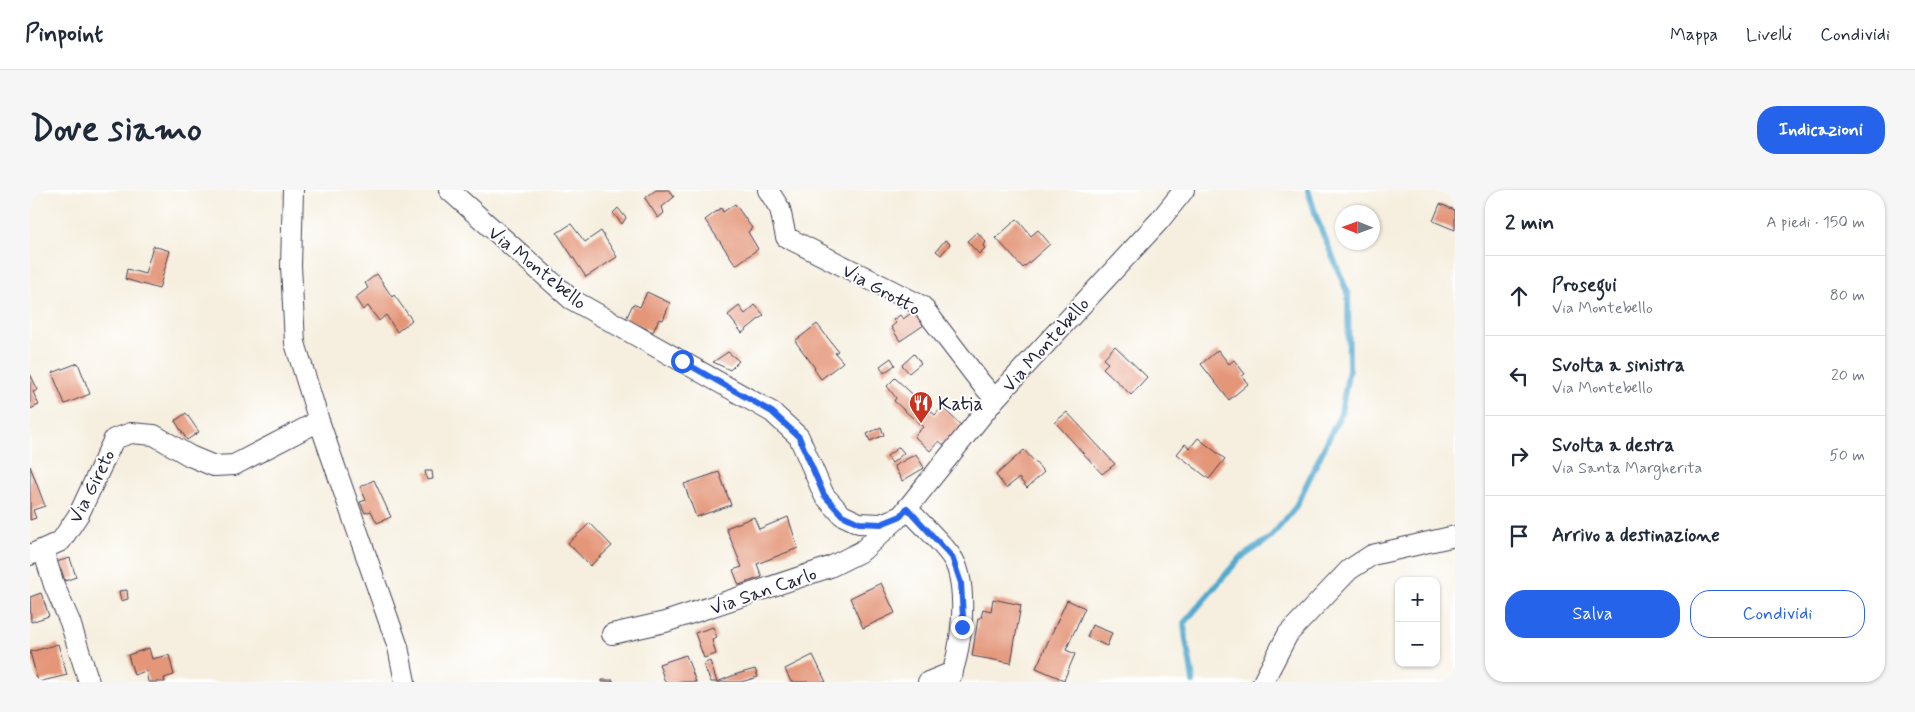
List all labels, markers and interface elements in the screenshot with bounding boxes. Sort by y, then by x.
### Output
text: Pinpoint [25,19,103,50]
text: Mappa [1670,23,1718,47]
text: Livelli [1746,23,1792,47]
text: Condividi [1820,23,1890,47]
button: Indicazioni [1757,106,1885,154]
text: Dove siamo [30,107,202,153]
north arrow [1335,205,1380,250]
text: 2 min [1505,209,1554,237]
text: A piedi · 150 m [1766,212,1865,233]
street label: Via Montebello [483,221,591,316]
street label: Via Grotto [838,259,925,322]
text: Prosegui [1552,273,1617,298]
icon: ahead [1505,282,1533,310]
text: 80 m [1830,285,1865,306]
street label: Via Montebello [997,292,1095,398]
text: Via Montebello [1552,298,1653,319]
route start [671,350,694,373]
text: Svolta a sinistra [1552,353,1685,378]
icon: left [1505,362,1533,390]
text: 20 m [1831,365,1865,386]
text: Via Montebello [1552,378,1653,399]
restaurant icon: Katia [908,390,934,424]
place label: Katia [938,392,983,417]
text: Svolta a destra [1552,433,1674,458]
icon: right [1505,442,1533,470]
text: 50 m [1829,445,1865,466]
street label: Via Gireto [63,446,121,528]
text: Via Santa Margherita [1552,458,1702,479]
icon: arrive [1505,522,1533,550]
text: Arrivo a destinazione [1552,523,1720,548]
street label: Via San Carlo [707,561,820,621]
map controls [1395,577,1440,667]
button: + [1395,577,1440,622]
button: Salva [1505,590,1680,638]
button: Condividi [1690,590,1865,638]
route end [951,616,974,639]
button: − [1395,622,1440,667]

